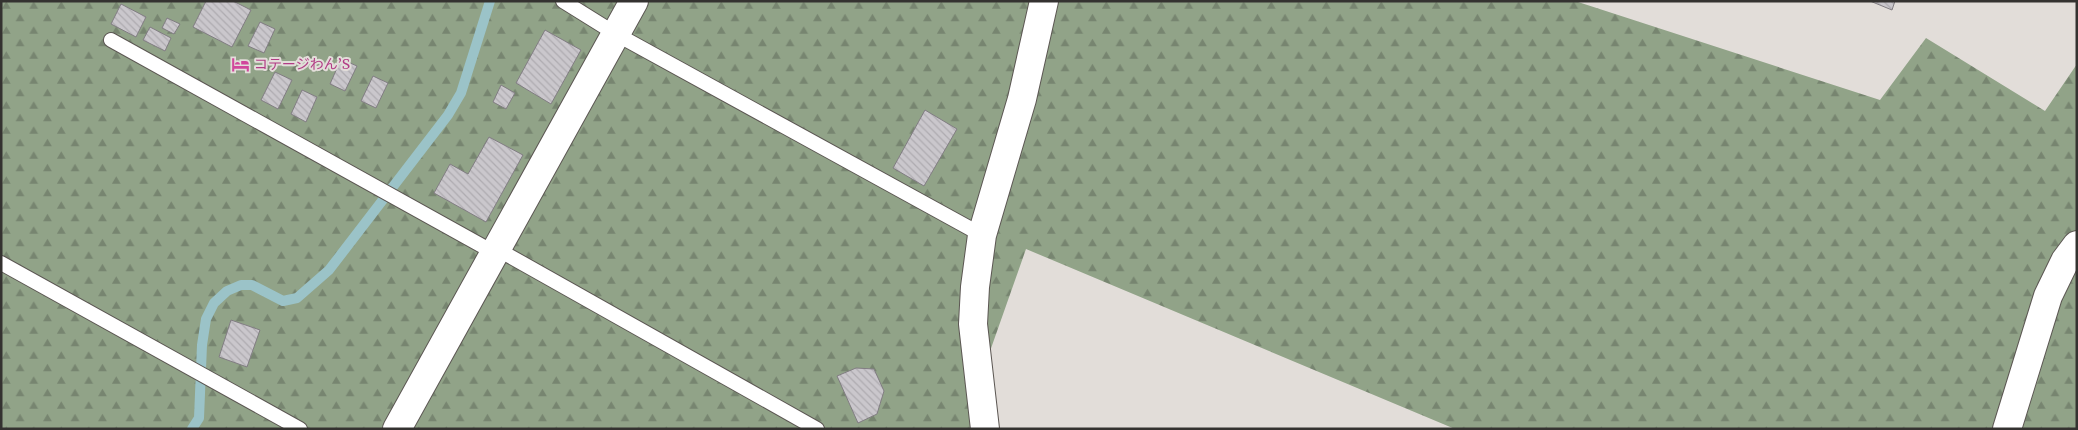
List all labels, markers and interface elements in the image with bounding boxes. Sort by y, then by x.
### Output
hotel icon: コテージわん’S [230,54,250,74]
place label: コテージわん’S [254,55,350,73]

